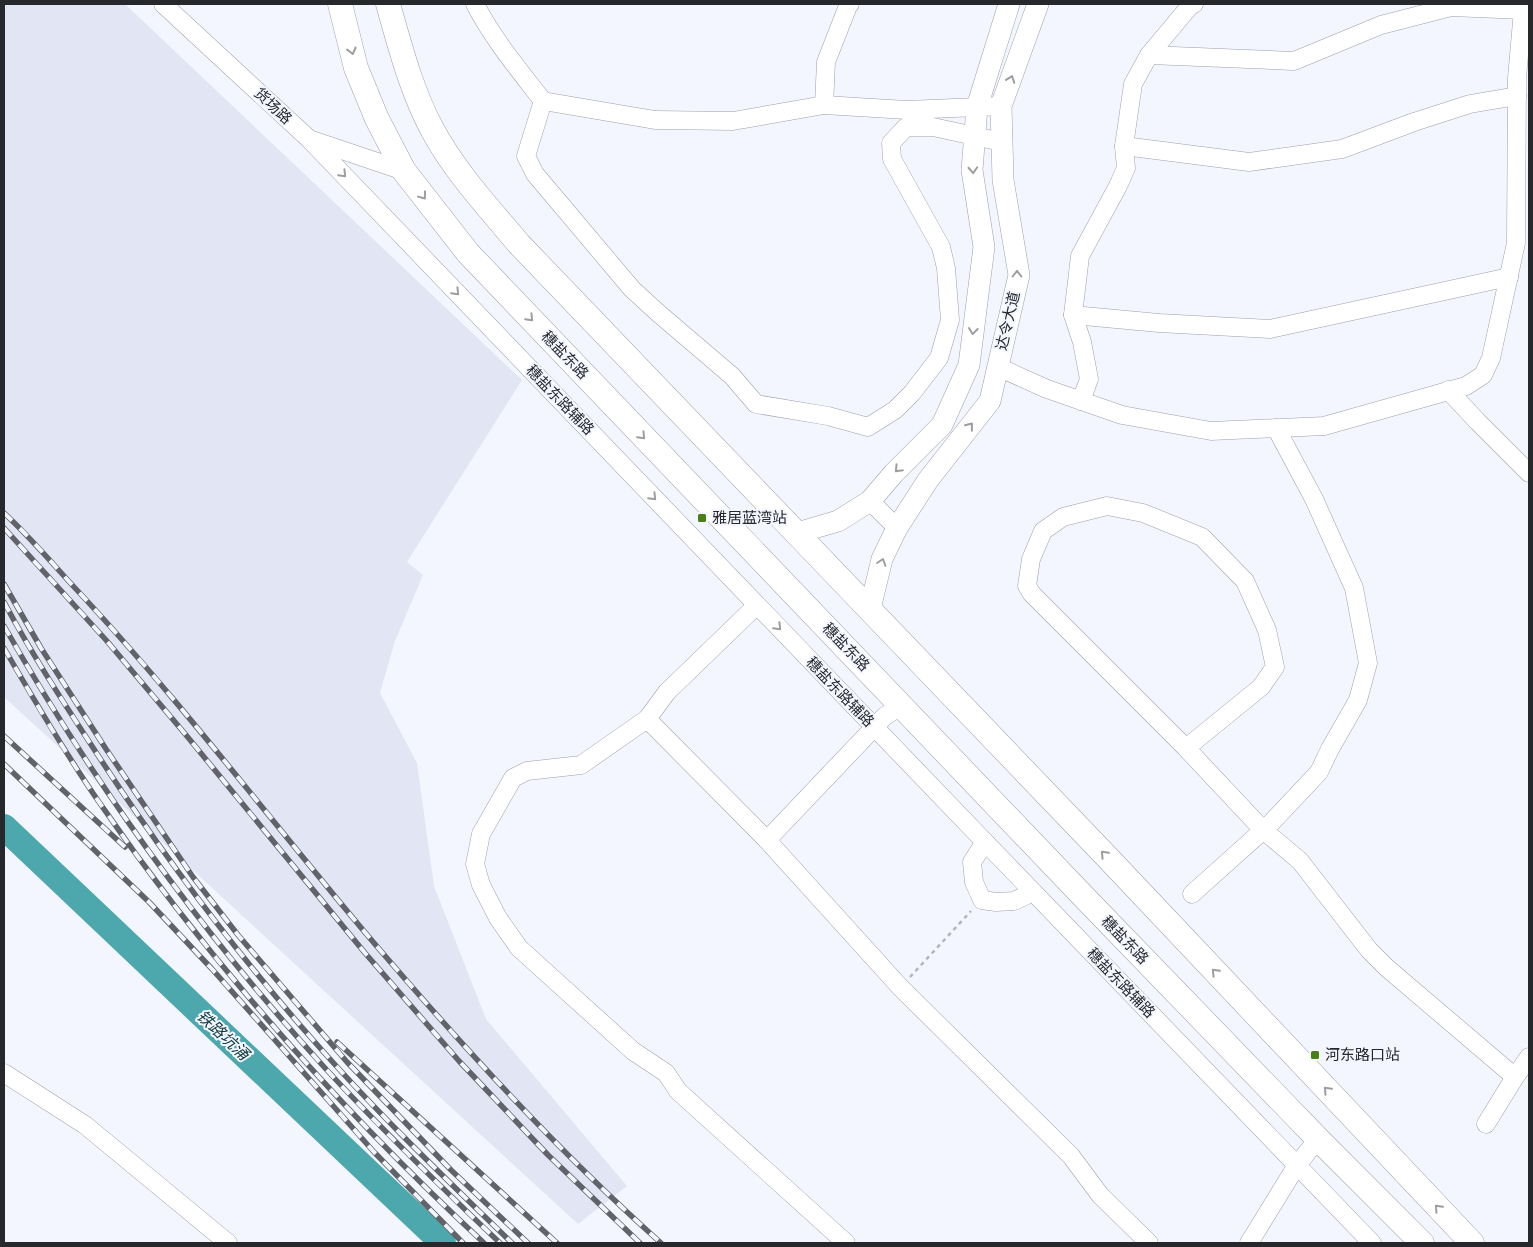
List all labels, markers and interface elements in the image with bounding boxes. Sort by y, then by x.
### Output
one-way arrow [346,47,357,56]
one-way arrow [1005,75,1015,84]
street label: 货场路 [249,83,297,129]
one-way arrow [968,166,979,174]
one-way arrow [337,169,346,178]
one-way arrow [417,190,426,200]
one-way arrow [1012,269,1022,277]
one-way arrow [450,286,459,295]
street label: 达令大道 [991,289,1025,353]
one-way arrow [524,312,533,321]
street label: 穗盐东路 [536,326,594,384]
one-way arrow [968,327,979,335]
street label: 穗盐东路辅路 [521,360,599,440]
one-way arrow [964,422,973,432]
one-way arrow [636,430,645,439]
one-way arrow [895,463,904,472]
one-way arrow [647,491,656,500]
place label: 雅居蓝湾站 [712,507,787,529]
marker: 雅居蓝湾站 [696,512,708,524]
one-way arrow [876,558,886,566]
street label: 穗盐东路 [817,618,875,676]
one-way arrow [772,621,781,630]
street label: 穗盐东路辅路 [801,652,879,732]
one-way arrow [1101,850,1110,859]
street label: 穗盐东路 [1096,911,1154,969]
street label: 穗盐东路辅路 [1082,943,1160,1023]
one-way arrow [1212,968,1221,977]
water label: 铁路坑涌 [192,1005,256,1067]
place label: 河东路口站 [1325,1044,1400,1066]
marker: 河东路口站 [1309,1049,1321,1061]
one-way arrow [1324,1086,1333,1095]
one-way arrow [1435,1205,1444,1214]

